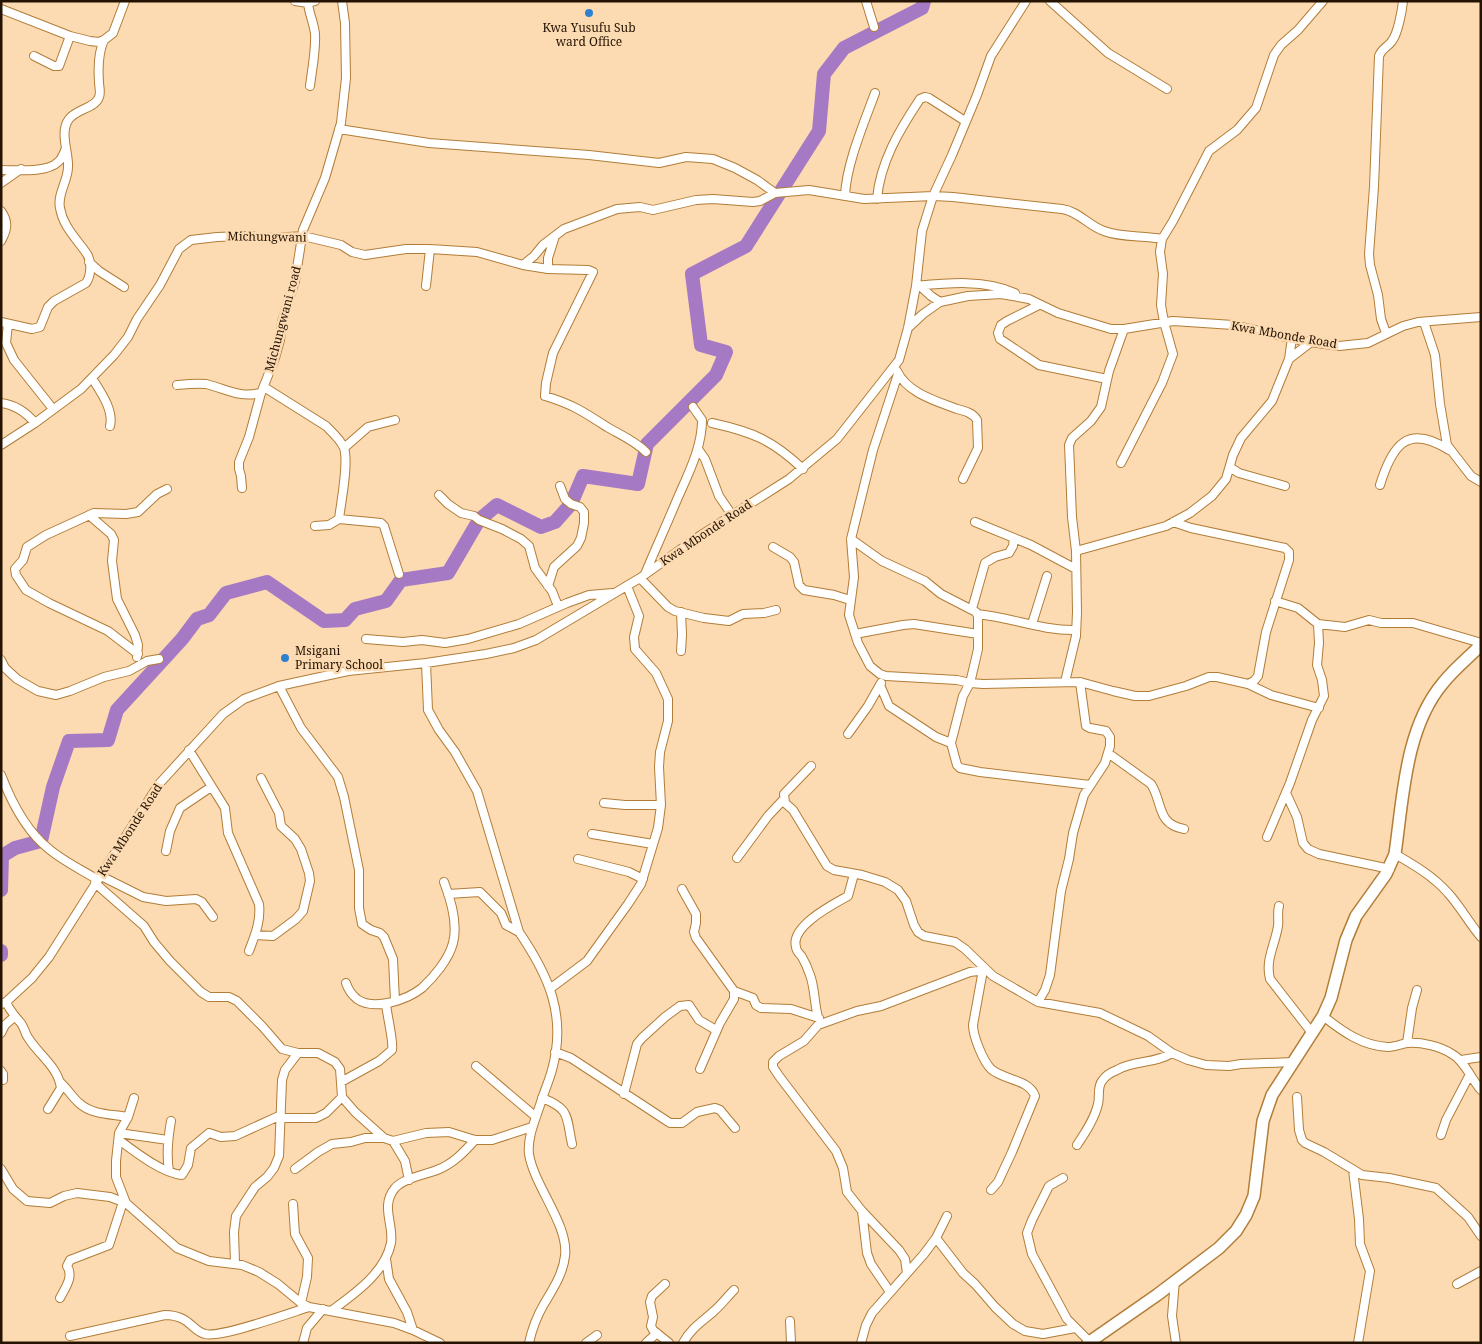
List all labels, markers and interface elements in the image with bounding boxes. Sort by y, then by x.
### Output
marker: Kwa Yusufu Sub ward Office [583,7,595,19]
place label: Kwa Yusufu Sub ward Office [542,19,636,50]
street label: Michungwani [227,227,307,246]
street label: Michungwani road [260,263,305,374]
street label: Kwa Mbonde Road [1230,317,1339,352]
street label: Kwa Mbonde Road [656,495,756,570]
place label: Msigani Primary School [295,642,383,673]
marker: Msigani Primary School [279,652,291,664]
street label: Kwa Mbonde Road [93,780,166,879]

